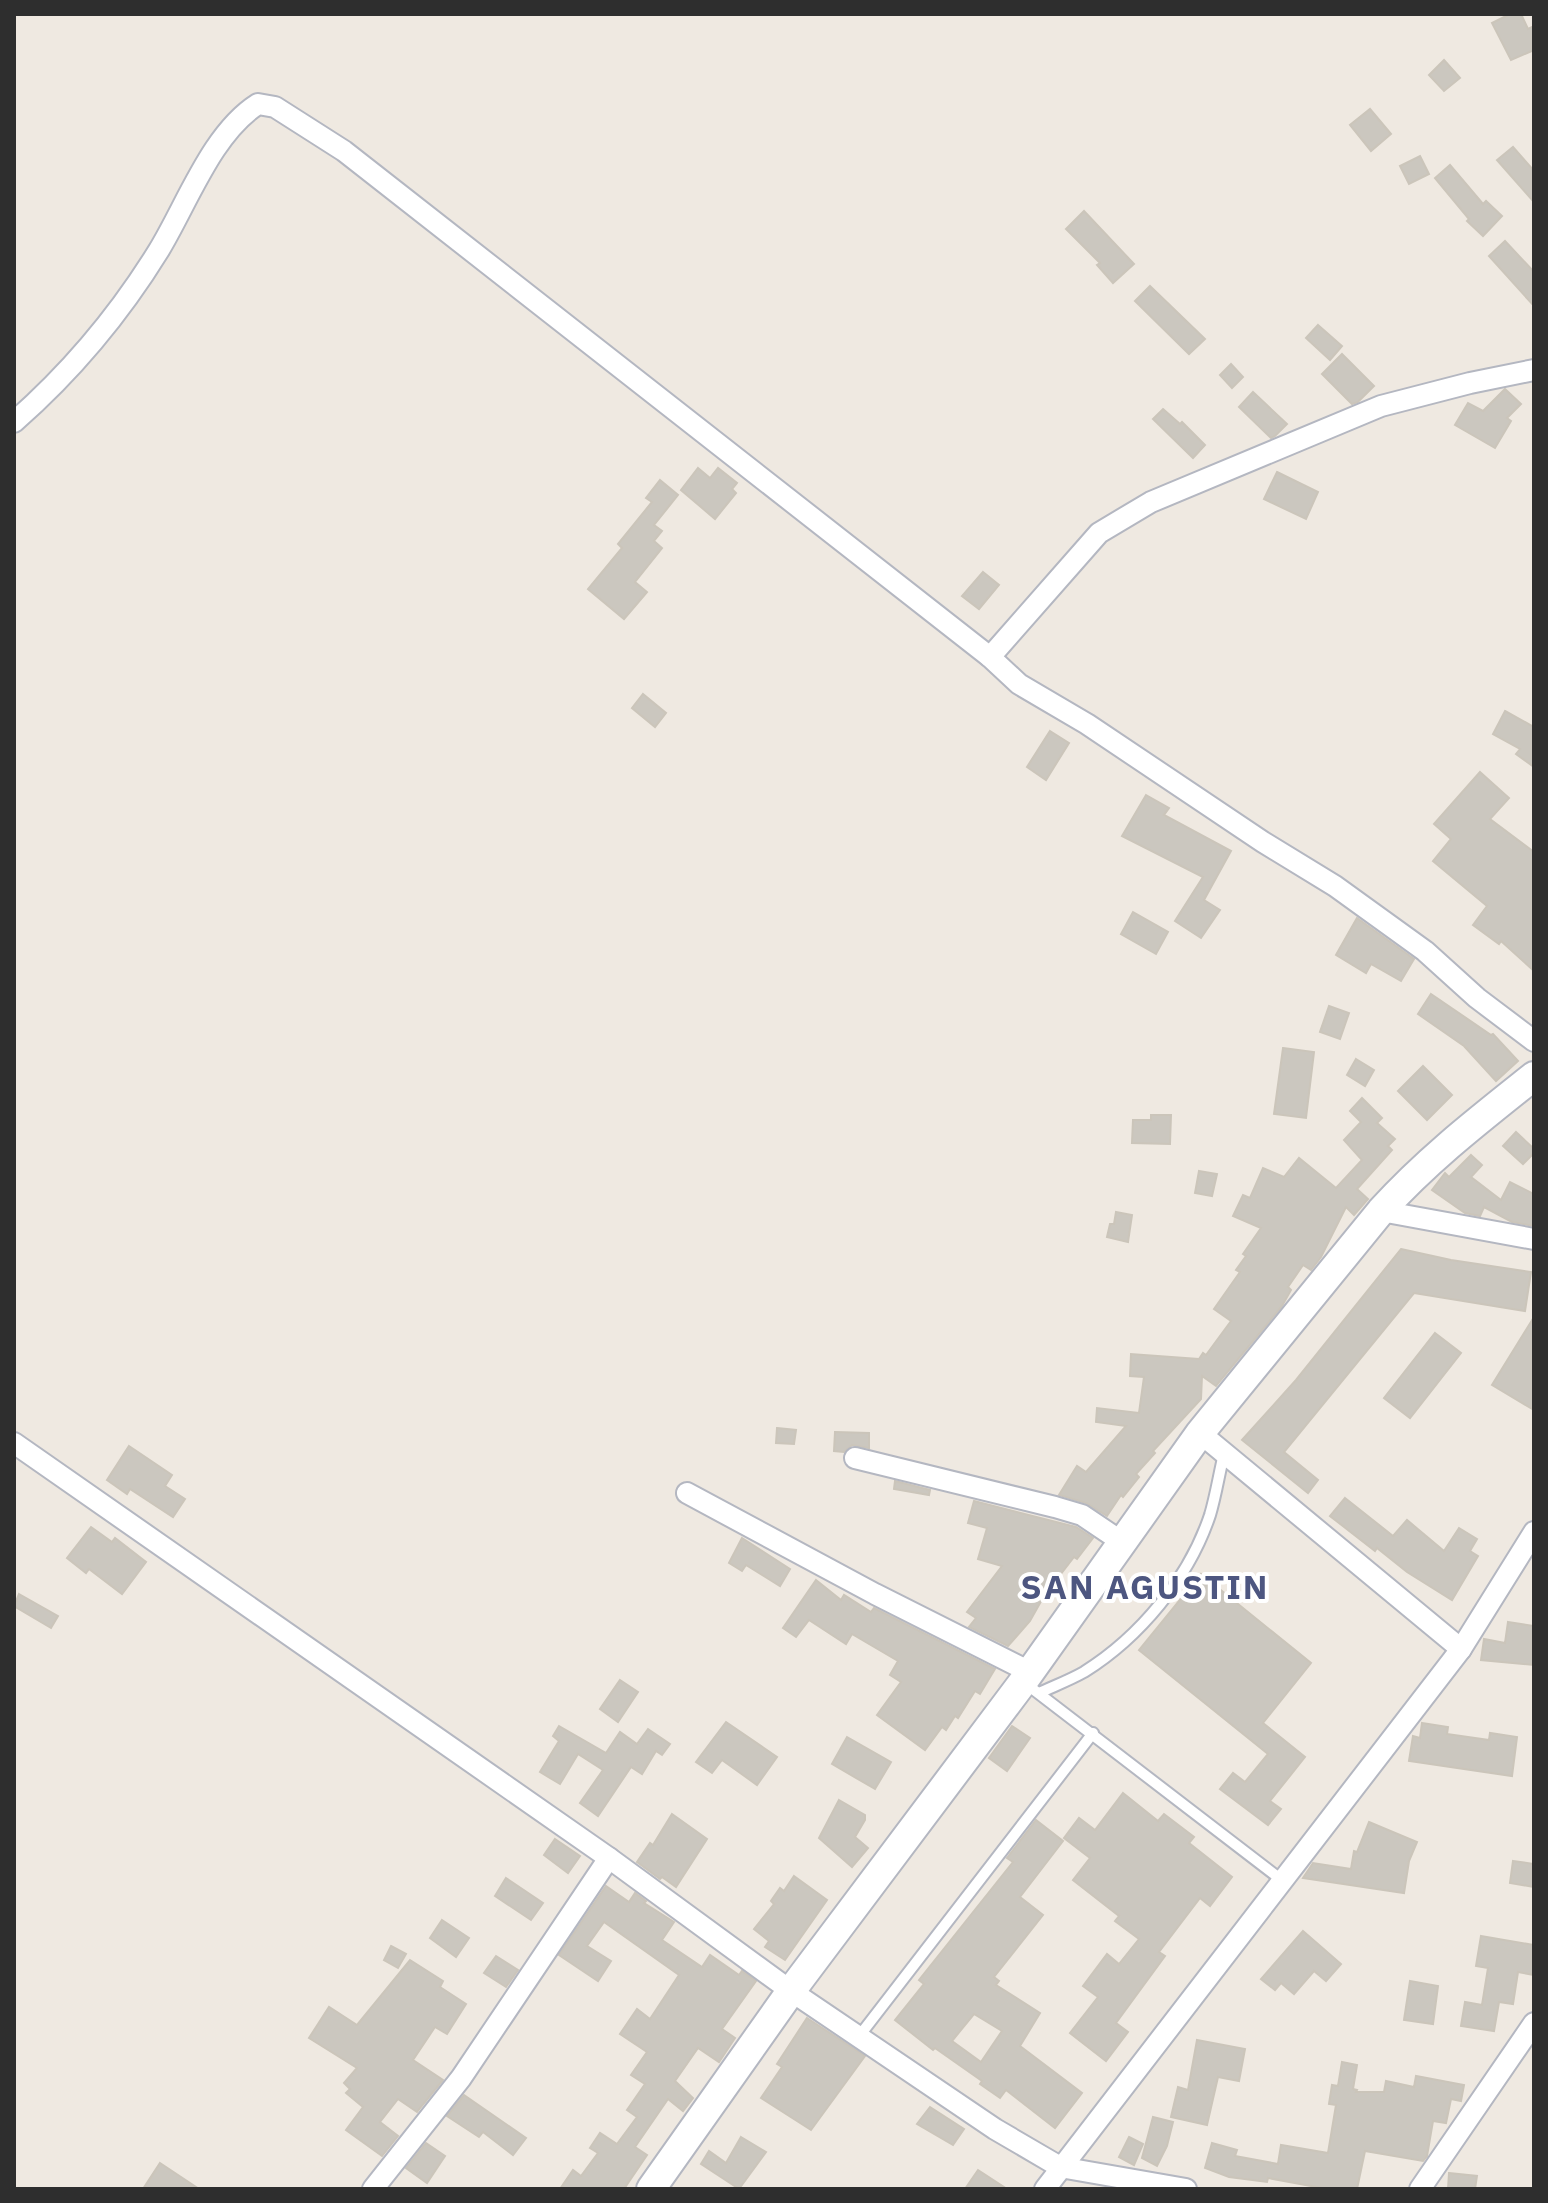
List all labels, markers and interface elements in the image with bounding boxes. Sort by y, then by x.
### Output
district label: SAN AGUSTIN [1021,1564,1269,1608]

